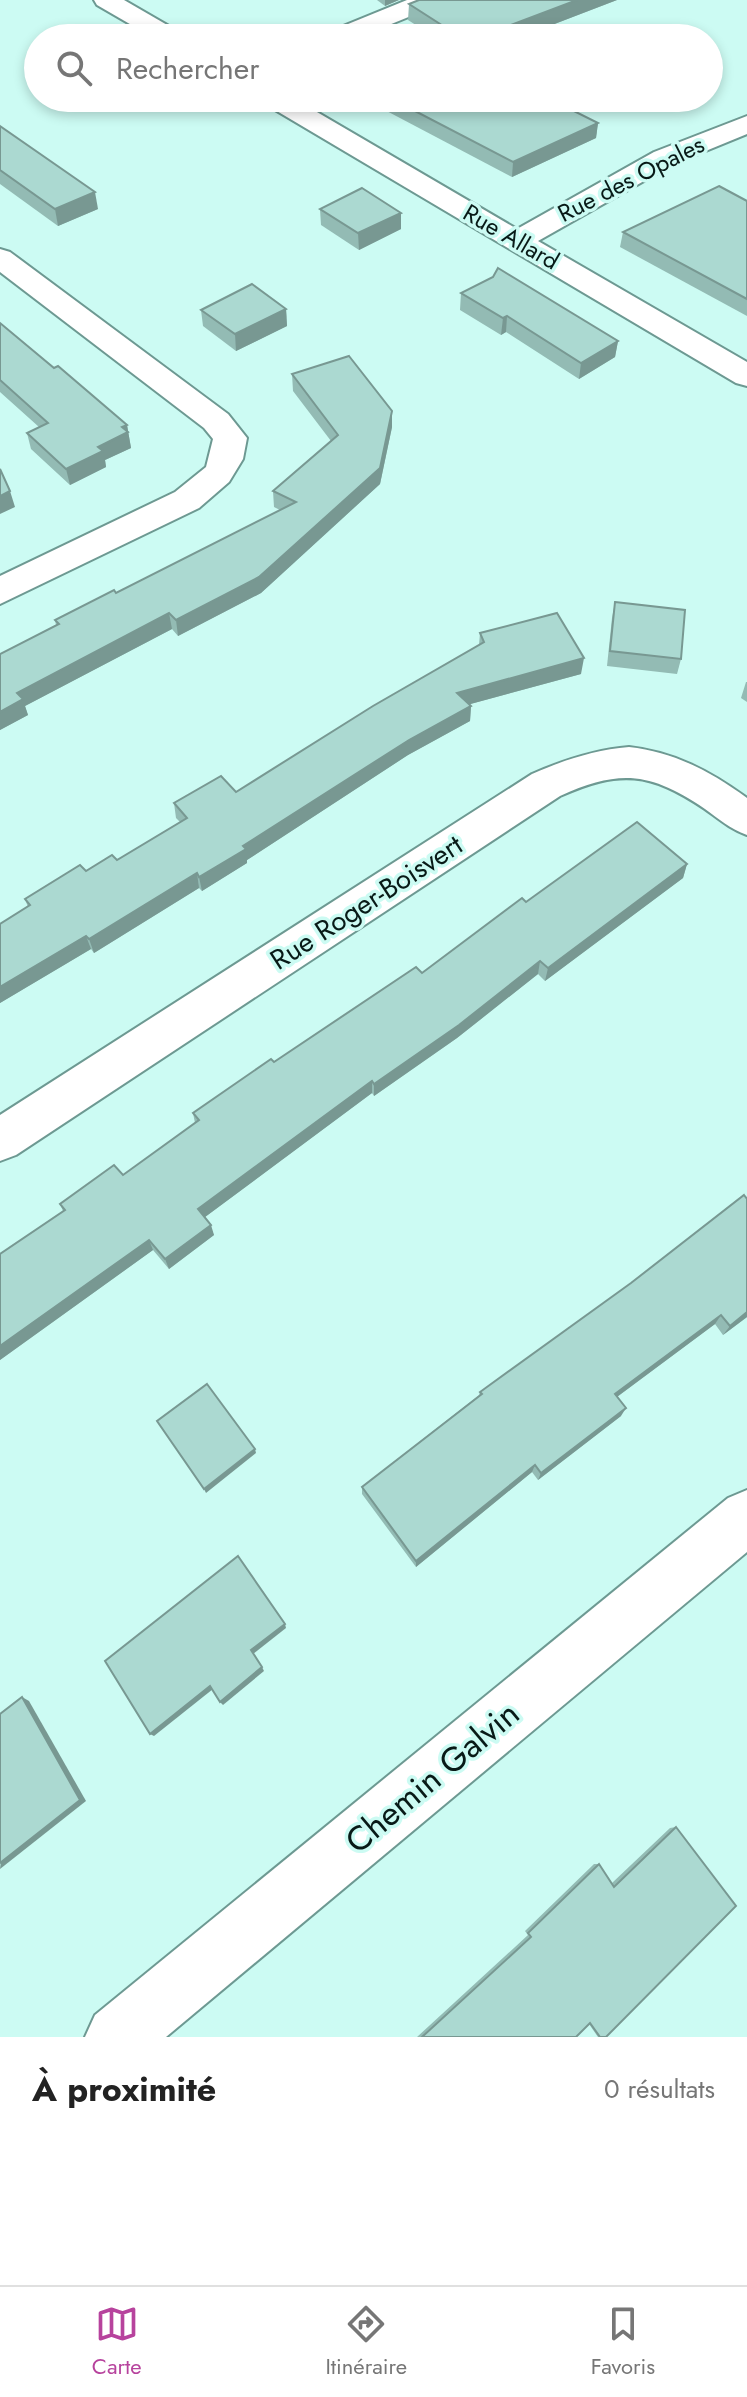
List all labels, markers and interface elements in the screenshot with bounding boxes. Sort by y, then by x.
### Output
search box [24,24,723,112]
icon: search [52,46,96,90]
text: Rechercher [116,47,259,90]
street label: Rue des Opales [551,127,710,231]
street label: Rue Allard [457,195,566,278]
street label: Rue Roger-Boisvert [262,825,471,980]
street label: Chemin Galvin [335,1690,530,1865]
text: À proximité [32,2065,216,2114]
text: 0 résultats [604,2070,715,2108]
tab: Carte [92,2302,142,2382]
tab: Itinéraire [325,2302,407,2382]
tab: Favoris [591,2302,655,2382]

